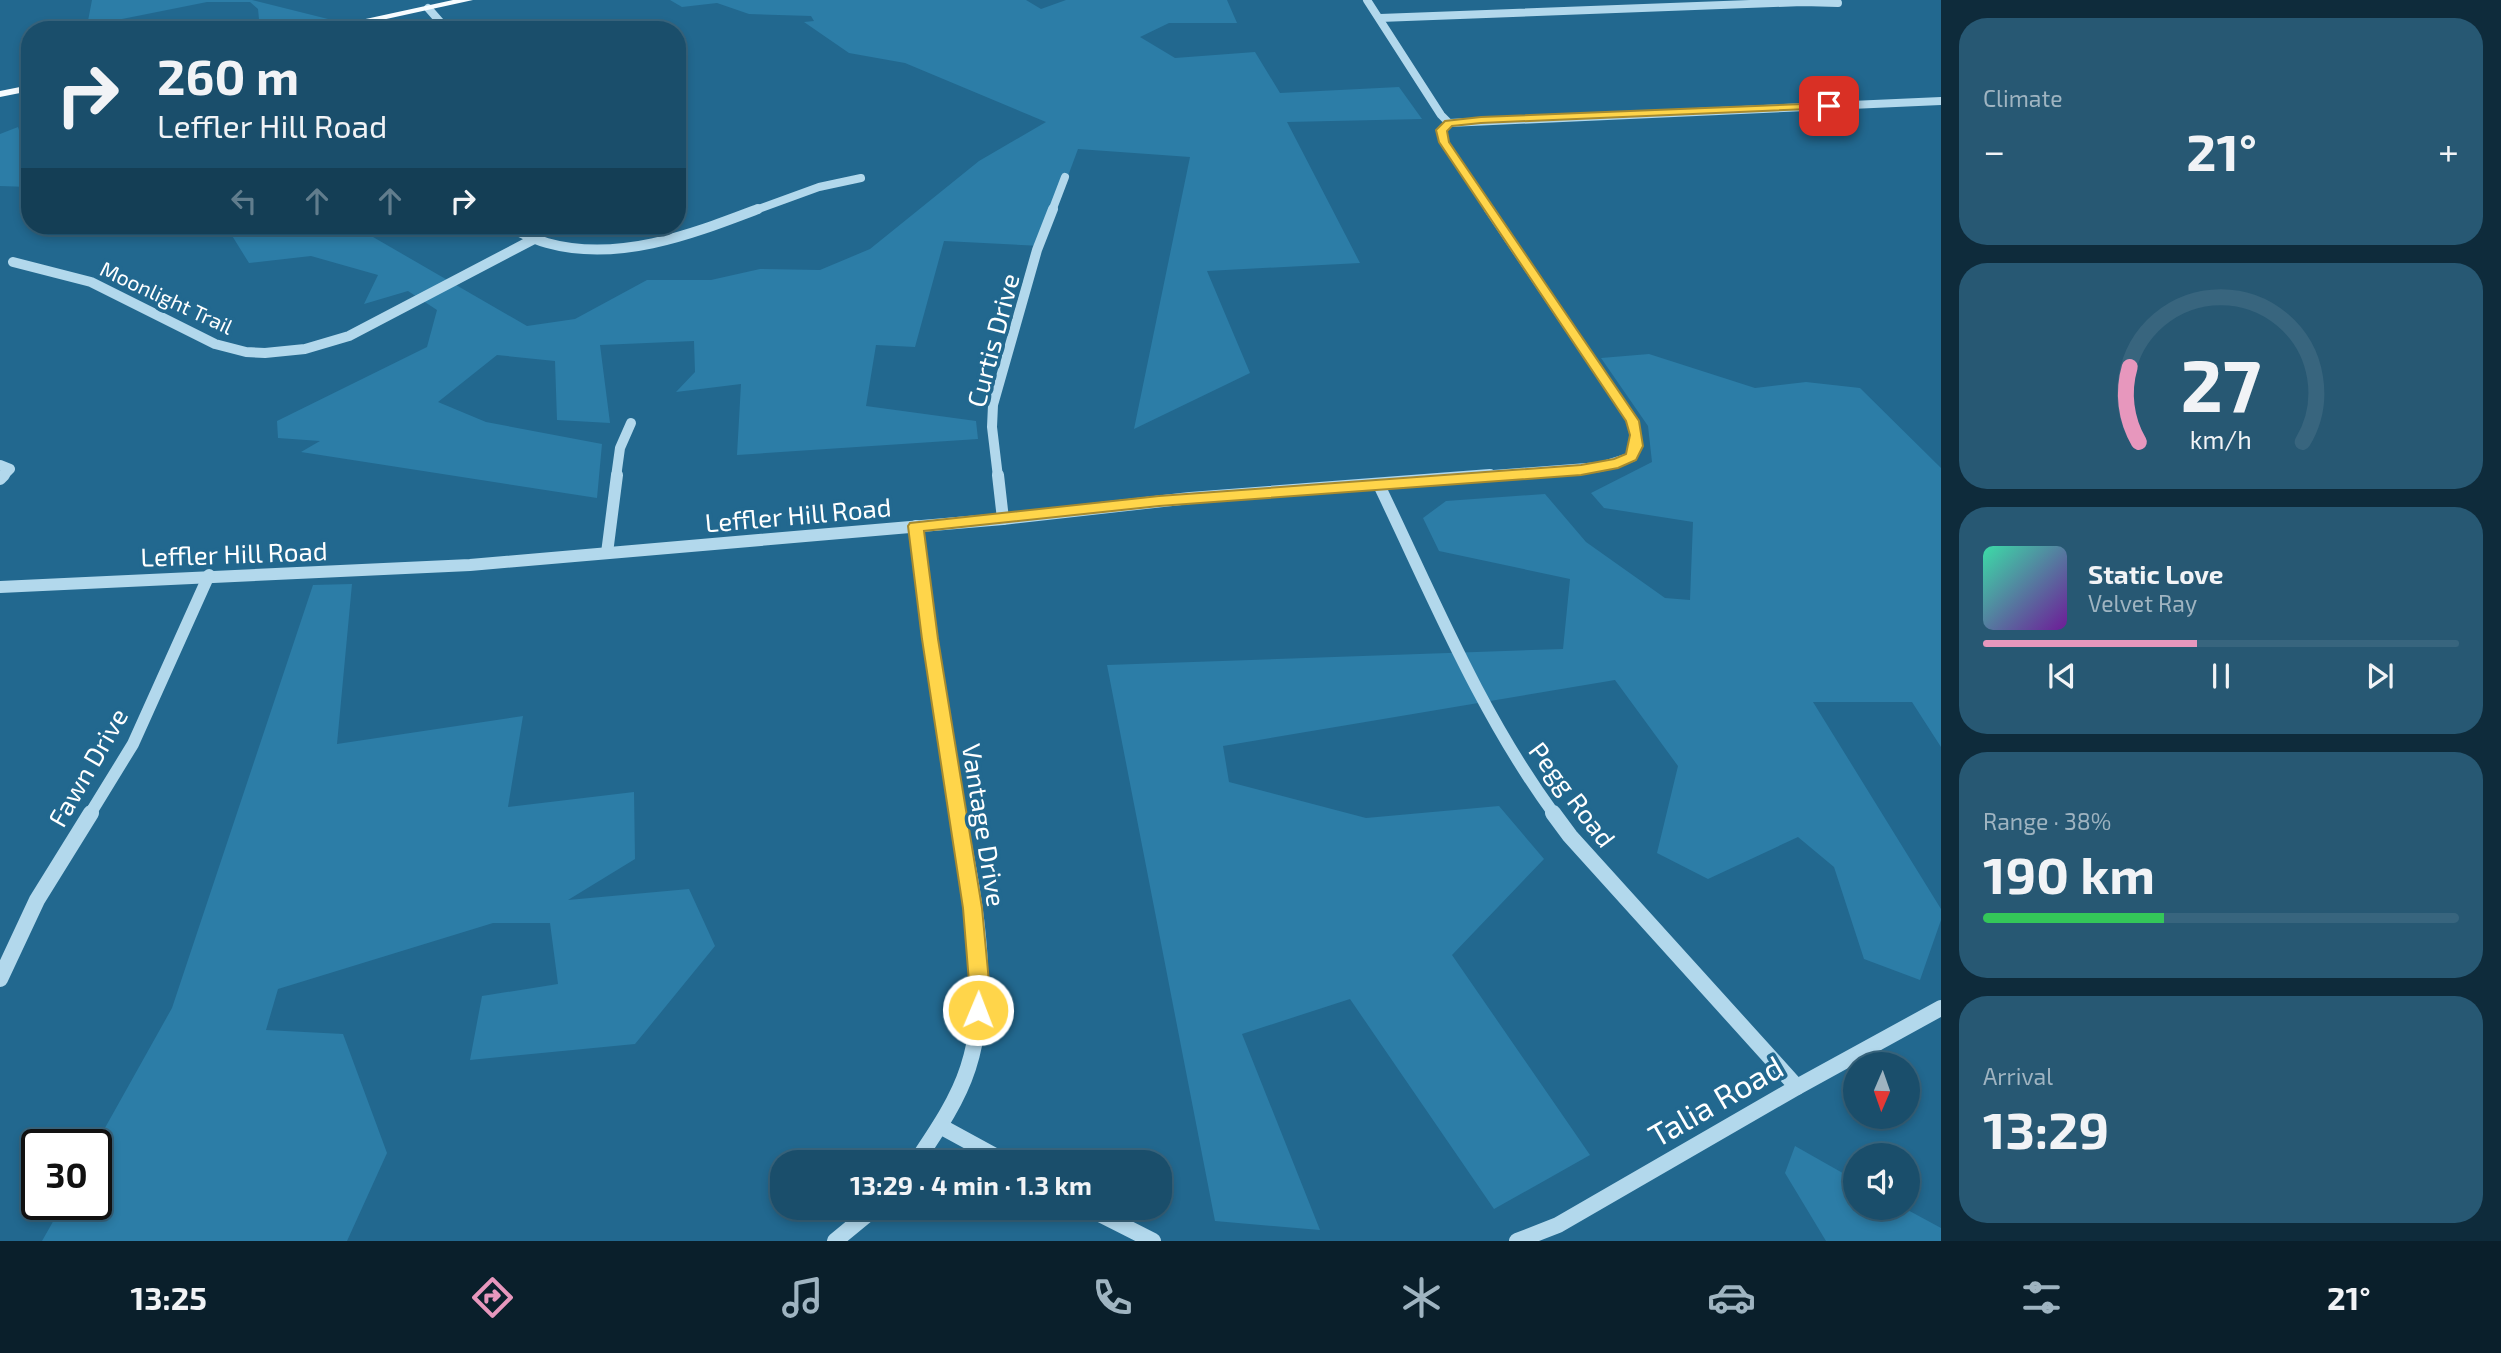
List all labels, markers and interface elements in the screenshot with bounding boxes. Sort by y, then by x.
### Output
text: 260 m [157,46,299,105]
icon: right [42,49,133,140]
pin [1799,76,1859,136]
text: Climate [1983,84,2063,112]
icon: arrive [1810,87,1848,125]
text: Leffler Hill Road [157,106,387,144]
text: 21° [2186,119,2257,181]
text: − [1983,127,2005,173]
text: + [2438,127,2459,173]
icon: left [225,182,263,220]
icon: ahead [298,182,336,220]
icon: ahead [371,182,409,220]
icon: right [444,182,482,220]
street label: Moonlight Trail [97,255,238,339]
street label: Curtis Drive [959,270,1025,410]
text: 27 [2181,339,2261,427]
text: km/h [2190,424,2252,454]
street label: Leffler Hill Road [703,490,893,538]
street label: Leffler Hill Road [140,534,328,572]
text: Static Love [2088,558,2224,589]
text: Velvet Ray [2088,589,2197,617]
icon: previous [2043,657,2081,695]
icon: pause [2202,657,2240,695]
icon: next [2361,657,2399,695]
street label: Fawn Drive [41,702,133,832]
street label: Pegg Road [1523,735,1623,853]
street label: Vantage Drive [957,741,1013,909]
text: Range · 38% [1983,807,2111,835]
text: 190 km [1983,842,2155,904]
position arrow [941,973,1015,1047]
street label: Talia Road [1641,1046,1789,1154]
north arrow [1843,1052,1920,1129]
map controls [1843,1052,1920,1220]
text: Arrival [1983,1062,2053,1090]
text: 13:29 [1983,1097,2109,1159]
speed limit sign: 30 [21,1129,112,1220]
button: sound [1843,1143,1920,1220]
text: 13:29 · 4 min · 1.3 km [850,1169,1092,1200]
icon: directions [468,1273,517,1322]
icon: music [778,1273,827,1322]
icon: phone [1088,1273,1137,1322]
icon: climate [1397,1273,1446,1322]
icon: car [1707,1273,1756,1322]
icon: filters [2017,1273,2066,1322]
text: 13:25 [130,1278,207,1316]
text: 21° [2327,1278,2370,1316]

